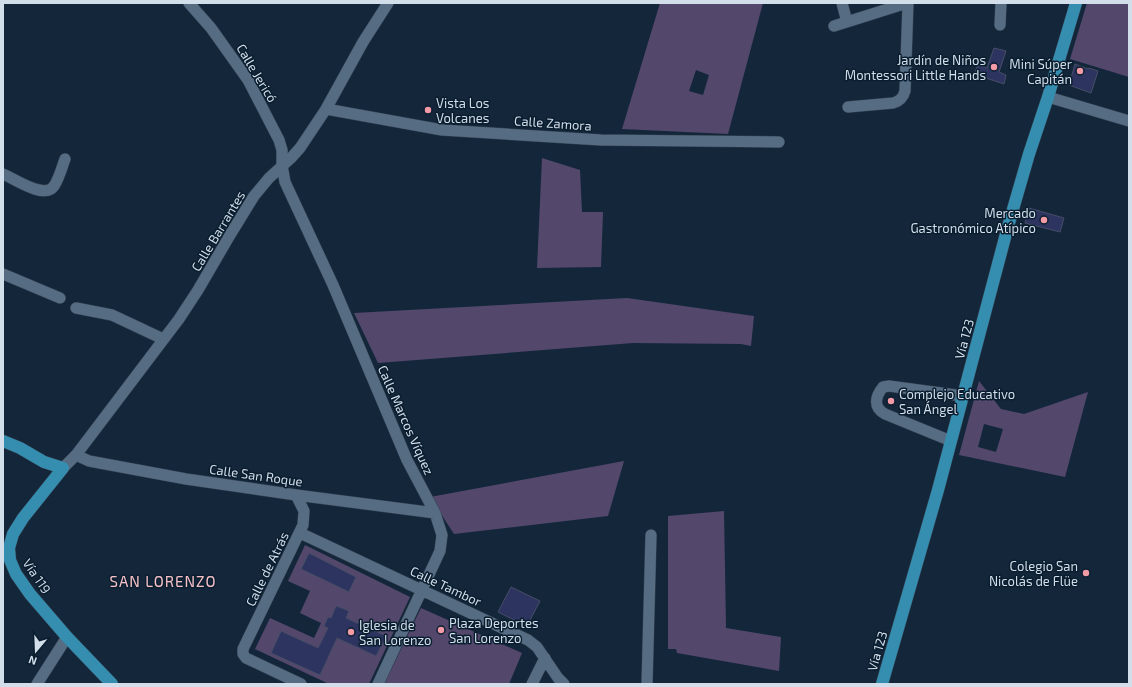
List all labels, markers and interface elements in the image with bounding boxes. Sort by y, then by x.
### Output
street label: Calle Jericó [233,41,281,105]
place label: Jardín de Niños Montessori Little Hands [845,52,986,83]
place label: Mini Súper Capitán [1009,56,1072,87]
marker: Jardín de Niños Montessori Little Hands [989,62,999,72]
marker: Mini Súper Capitán [1075,66,1085,76]
place label: Vista Los Volcanes [436,95,489,126]
marker: Vista Los Volcanes [423,105,433,115]
street label: Calle Zamora [514,112,592,134]
street label: Calle Barrantes [188,188,248,274]
place label: Mercado Gastronómico Atípico [910,205,1036,236]
marker: Mercado Gastronómico Atípico [1039,215,1049,225]
street label: Vía 123 [951,317,977,361]
street label: Calle Marcos Víquez [375,363,437,477]
place label: Complejo Educativo San Ángel [899,386,1015,417]
marker: Complejo Educativo San Ángel [886,396,896,406]
street label: Calle San Roque [208,461,304,489]
street label: Calle de Atrás [242,529,292,609]
street label: Vía 119 [19,555,55,597]
place label: Colegio San Nicolás de Flüe [989,558,1078,589]
street label: Calle Tambor [408,563,484,609]
marker: Colegio San Nicolás de Flüe [1081,568,1091,578]
district label: SAN LORENZO [110,572,216,590]
place label: Plaza Deportes San Lorenzo [449,615,539,646]
place label: Iglesia de San Lorenzo [359,617,432,648]
marker: Plaza Deportes San Lorenzo [436,625,446,635]
marker: Iglesia de San Lorenzo [346,627,356,637]
street label: Vía 123 [864,629,890,673]
north arrow [16,631,56,671]
text: N [27,653,38,668]

